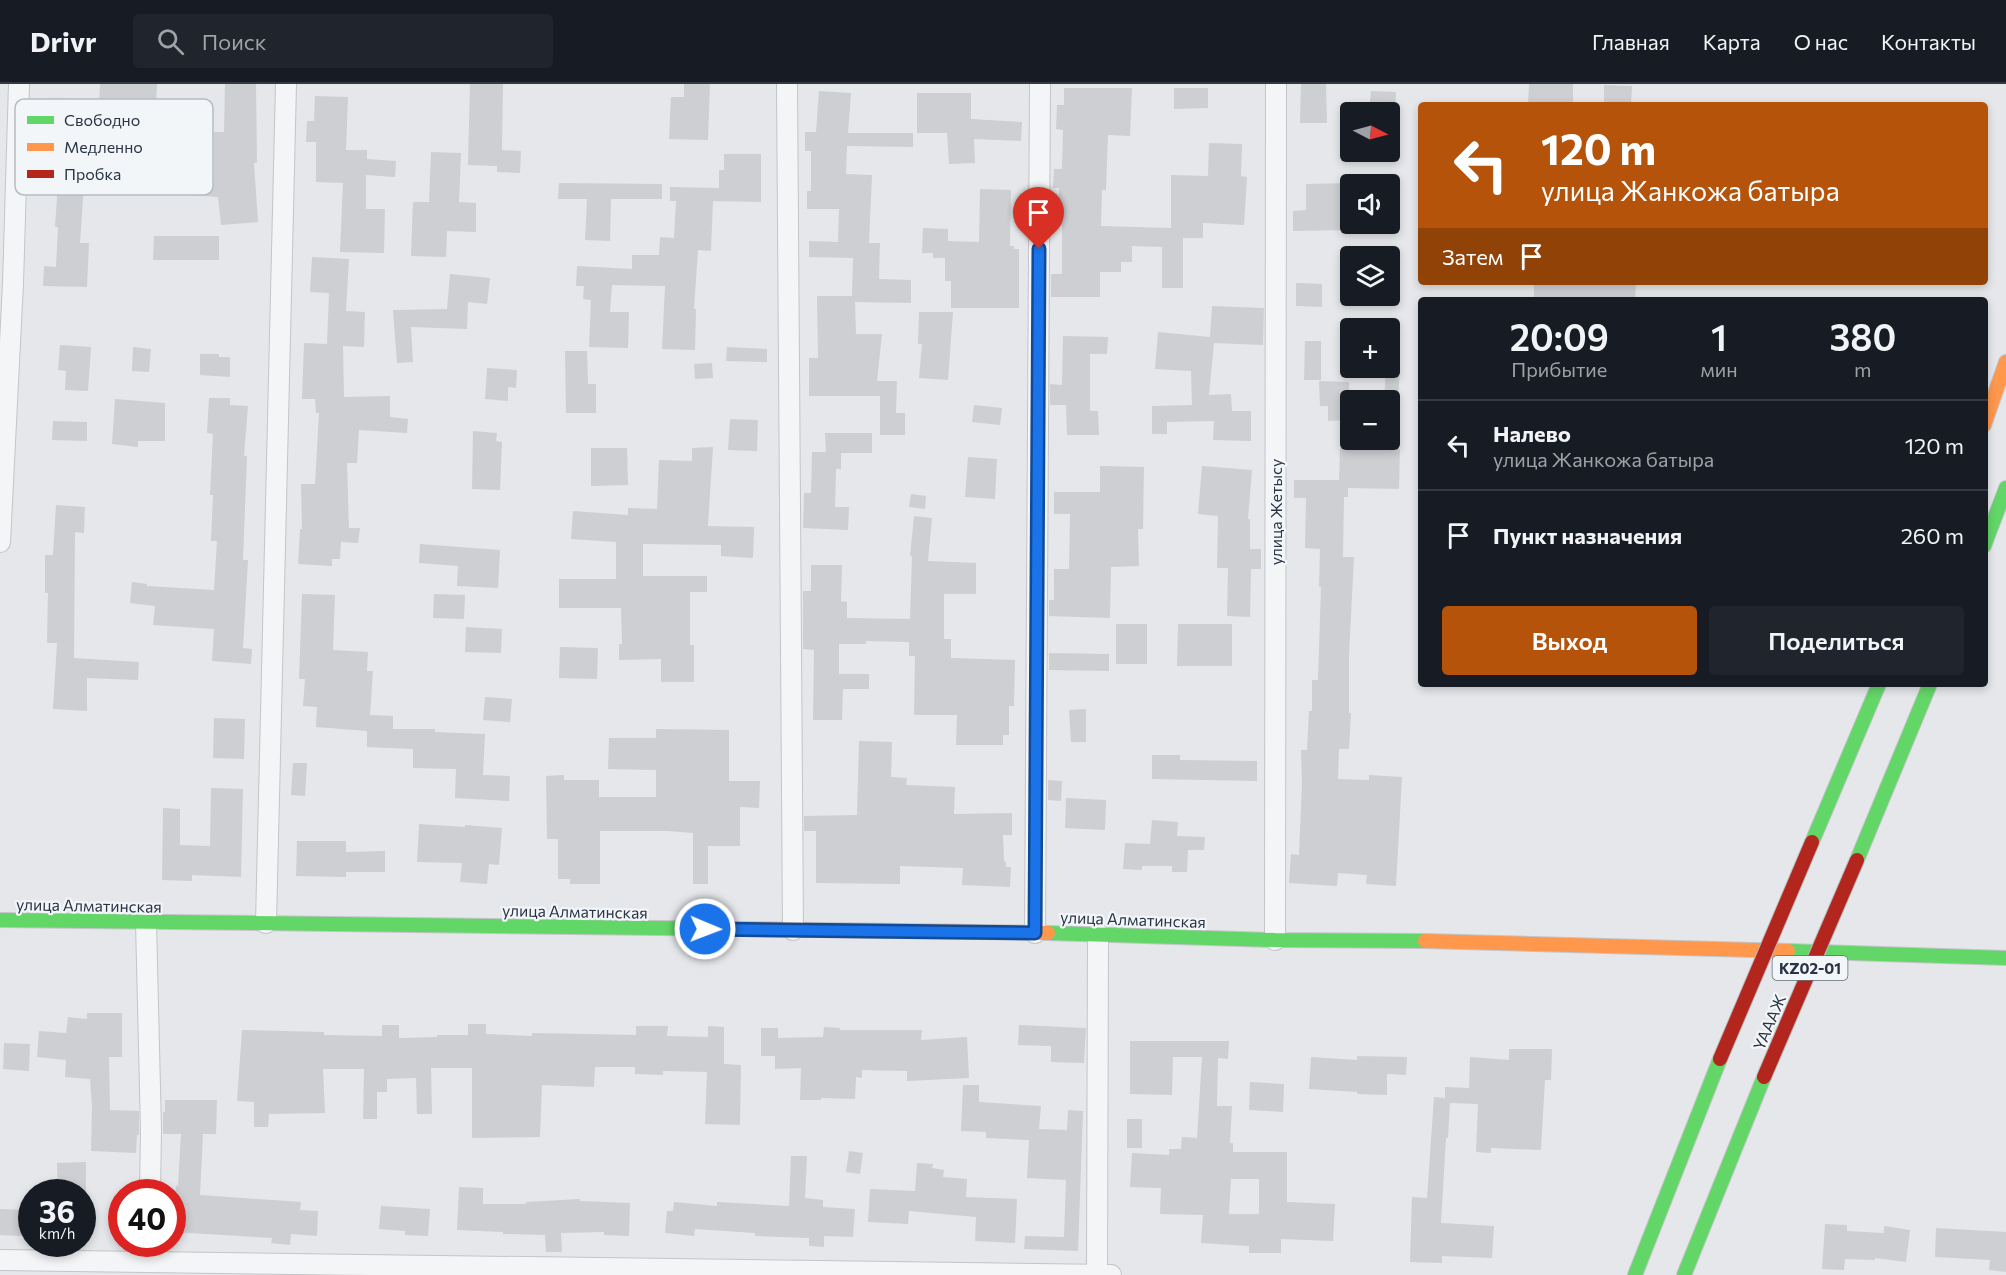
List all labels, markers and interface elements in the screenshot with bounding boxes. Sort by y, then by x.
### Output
search box [133,14,553,68]
text: Drivr [30,24,97,58]
icon: search [154,25,187,58]
text: Поиск [202,28,266,55]
text: Главная [1592,29,1670,54]
text: Карта [1703,29,1761,54]
text: О нас [1794,29,1848,54]
text: Контакты [1881,29,1976,54]
legend [15,99,213,195]
north arrow [1340,102,1400,162]
map controls [1340,102,1400,450]
text: Свободно [64,110,140,129]
text: 120 m [1541,122,1656,174]
icon: left [1442,126,1520,204]
text: Медленно [64,137,143,156]
text: Пробка [64,164,121,183]
button: sound [1340,174,1400,234]
text: улица Жанкожа батыра [1541,174,1840,207]
pin [1013,187,1064,249]
icon: arrive [1022,196,1055,229]
icon: arrive [1515,240,1548,273]
text: Затем [1442,243,1503,270]
button: layers [1340,246,1400,306]
text: 20:09 [1510,314,1609,358]
text: 1 [1711,314,1727,358]
text: 380 [1829,314,1896,358]
button: + [1340,318,1400,378]
text: Прибытие [1511,357,1607,381]
text: мин [1701,357,1738,381]
text: m [1854,357,1872,381]
button: − [1340,390,1400,450]
text: Налево [1493,420,1571,447]
icon: left [1442,429,1475,462]
text: 120 m [1905,432,1964,459]
text: улица Жанкожа батыра [1493,447,1714,471]
street label: улица Жетысу [1266,459,1285,565]
icon: arrive [1442,519,1475,552]
text: Пункт назначения [1493,522,1682,549]
text: 260 m [1901,522,1964,549]
button: Выход [1442,606,1697,675]
button: Поделиться [1709,606,1964,675]
street label: улица Алматинская [16,894,162,916]
position arrow [673,897,737,961]
street label: улица Алматинская [502,900,648,922]
street label: улица Алматинская [1060,907,1206,931]
road number: KZ02-01 [1772,956,1848,980]
street label: ҮАААЖ [1749,991,1789,1053]
speed limit sign: 40 [108,1179,186,1257]
text: 36 [39,1192,75,1229]
text: km/h [39,1224,75,1242]

